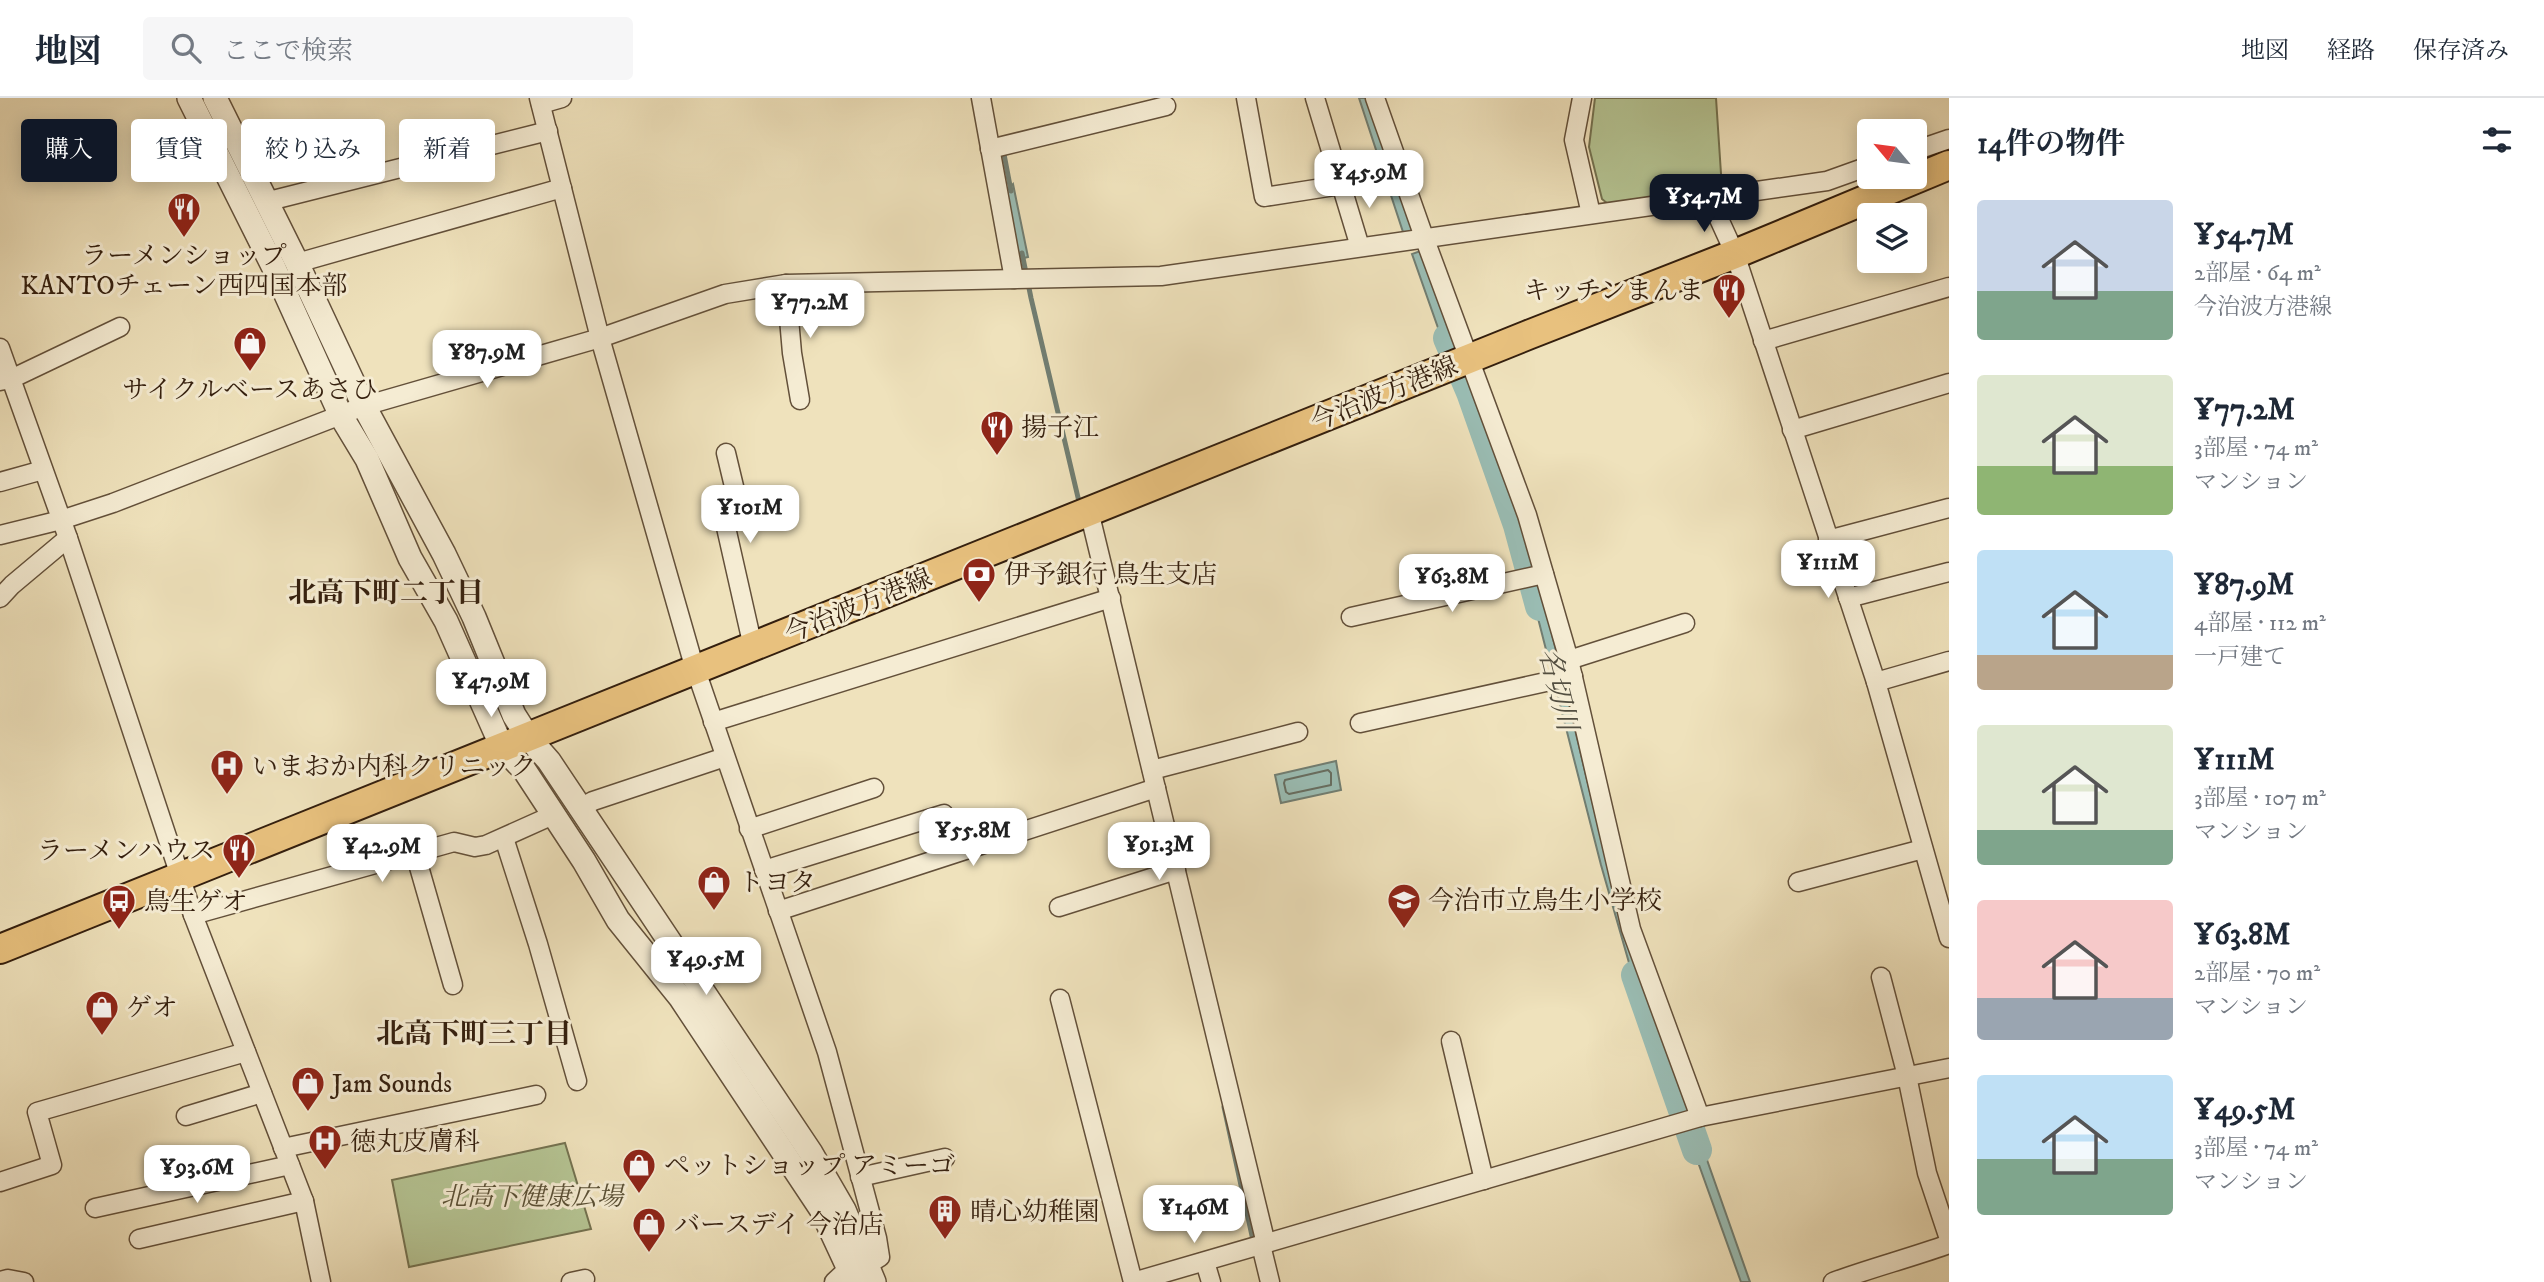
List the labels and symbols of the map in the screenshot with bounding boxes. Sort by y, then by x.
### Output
north arrow [1857,119,1927,189]
pin: ¥45.9M [1312,150,1426,210]
pin: ¥54.7M [1647,174,1761,234]
restaurant icon: ラーメンショップ KANTOチェーン西四国本部 [165,190,203,239]
place label: ラーメンショップ KANTOチェーン西四国本部 [21,240,348,303]
restaurant icon: キッチンまんま [1710,271,1748,320]
place label: キッチンまんま [1524,275,1704,308]
pin: ¥77.2M [753,280,867,340]
shop icon: サイクルベースあさひ [231,324,269,373]
pin: ¥87.9M [430,330,544,390]
street label: 今治波方港線 [1306,350,1463,439]
place label: サイクルベースあさひ [122,374,378,407]
restaurant icon: 揚子江 [978,408,1016,457]
place label: 揚子江 [1021,412,1099,445]
pin: ¥101M [701,486,799,545]
pin: ¥111M [1779,540,1877,600]
pin: ¥63.8M [1395,554,1509,614]
bank icon: 伊予銀行 鳥生支店 [960,555,998,604]
place label: 伊予銀行 鳥生支店 [1004,559,1218,592]
street label: 今治波方港線 [780,562,937,651]
district label: 北高下町二丁目 [288,576,484,611]
water label: 名切川 [1530,644,1585,737]
pin: ¥47.9M [434,660,548,719]
hospital icon: いまおか内科クリニック [208,747,246,796]
place label: いまおか内科クリニック [252,751,536,784]
pin: ¥55.8M [916,808,1030,868]
pin: ¥91.3M [1102,822,1216,882]
pin: ¥42.9M [325,824,439,884]
restaurant icon: ラーメンハウス [220,831,258,880]
place label: ラーメンハウス [37,835,215,868]
shop icon: トヨタ [695,863,733,912]
place label: トヨタ [738,867,816,900]
school or university icon: 今治市立鳥生小学校 [1385,881,1423,930]
bus stop icon: 鳥生ゲオ [100,882,138,931]
place label: 今治市立鳥生小学校 [1428,885,1662,918]
place label: 鳥生ゲオ [144,886,247,919]
pin: ¥49.5M [649,937,763,997]
shop icon: ゲオ [83,988,121,1037]
place label: ゲオ [126,992,177,1025]
district label: 北高下町三丁目 [376,1017,572,1052]
shop icon: Jam Sounds [289,1064,327,1113]
place label: Jam Sounds [330,1068,452,1101]
hospital icon: 徳丸皮膚科 [306,1122,344,1171]
place label: 徳丸皮膚科 [350,1126,480,1159]
pin: ¥93.6M [140,1146,254,1205]
shop icon: ペットショップ アミーゴ [620,1146,658,1195]
place label: ペットショップ アミーゴ [664,1150,955,1183]
park label: 北高下健康広場 [441,1181,625,1214]
pin: ¥146M [1145,1186,1243,1245]
building icon: 晴心幼稚園 [926,1192,964,1241]
place label: 晴心幼稚園 [970,1196,1100,1229]
shop icon: バースデイ 今治店 [630,1205,668,1254]
place label: バースデイ 今治店 [674,1209,884,1242]

